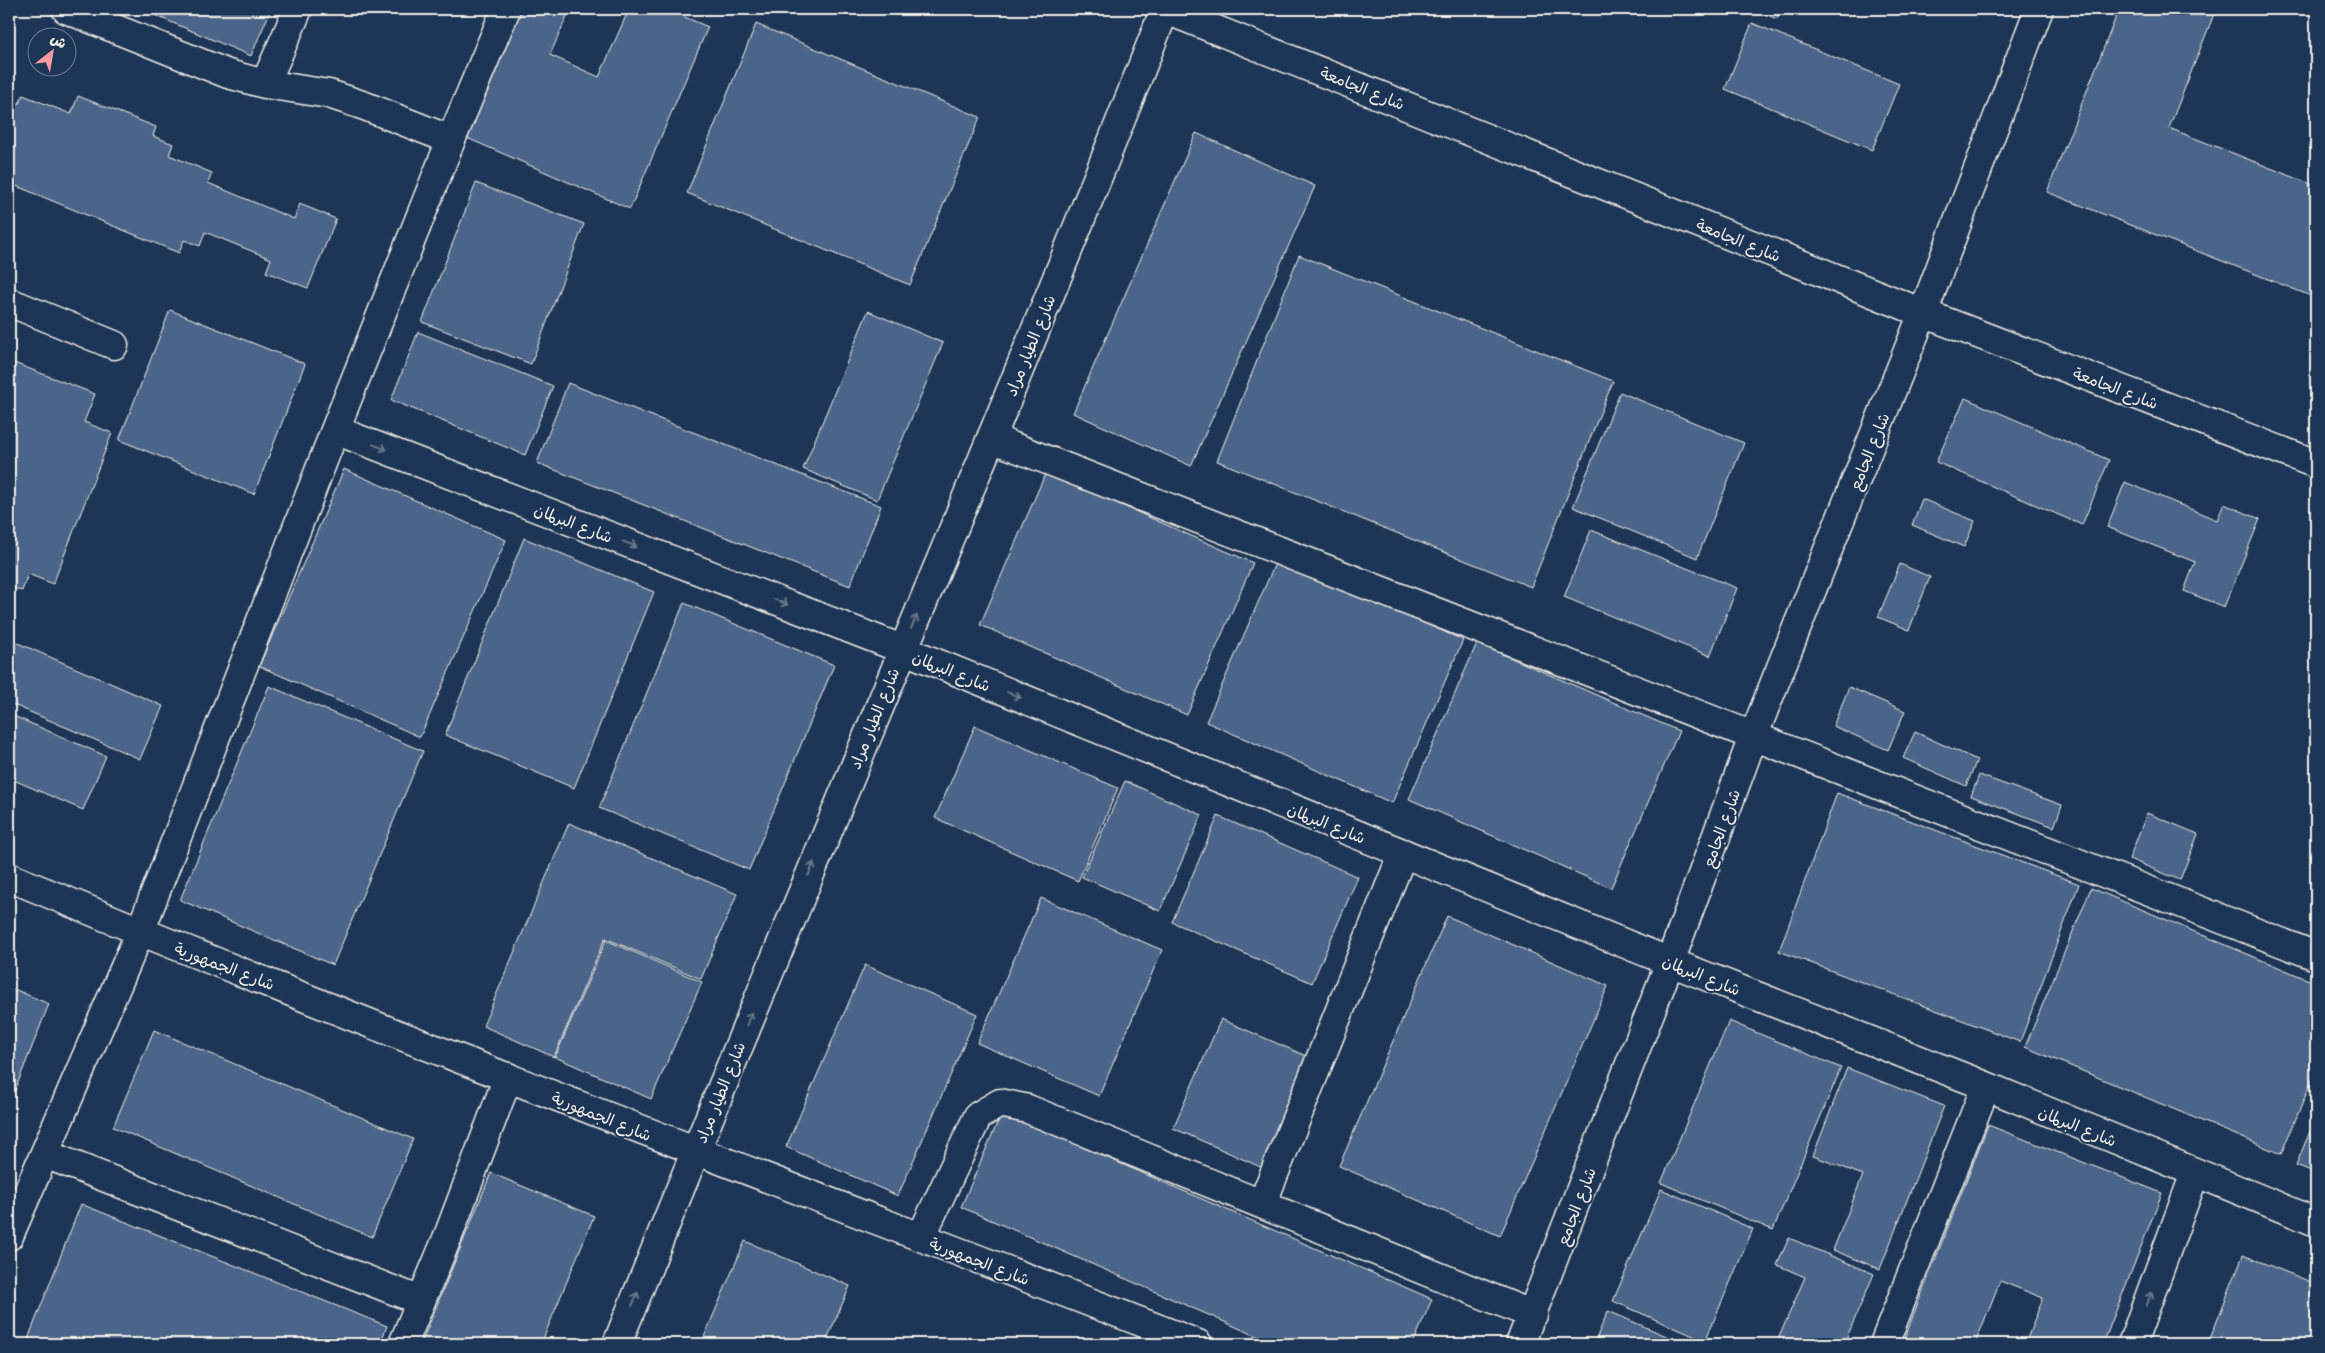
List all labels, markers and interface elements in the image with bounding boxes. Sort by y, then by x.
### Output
text: ش [47,27,71,53]
north arrow [28,28,78,78]
street label: شارع الجامعة [1317,59,1409,116]
street label: شارع الجامعة [1693,211,1785,268]
street label: شارع الطيار مراد [998,291,1061,400]
street label: شارع الجامعة [2070,360,2162,415]
street label: شارع الجامع [1842,409,1895,494]
one-way arrow [372,443,387,452]
street label: شارع البرلمان [531,496,617,549]
one-way arrow [621,540,637,549]
one-way arrow [773,598,788,608]
one-way arrow [910,615,920,630]
street label: شارع البرلمان [909,643,995,697]
street label: شارع الطيار مراد [842,664,905,773]
one-way arrow [1006,691,1021,700]
street label: شارع الجامع [1695,785,1746,871]
street label: شارع البرلمان [1284,795,1370,849]
one-way arrow [807,862,816,877]
street label: شارع الجمهورية [171,935,279,996]
street label: شارع البرلمان [1659,947,1745,1001]
one-way arrow [745,1012,754,1027]
street label: شارع الطيار مراد [688,1038,751,1147]
street label: شارع الجمهورية [548,1084,655,1147]
street label: شارع البرلمان [2035,1098,2121,1152]
street label: شارع الجامع [1549,1163,1602,1249]
street label: شارع الجمهورية [926,1230,1034,1291]
one-way arrow [2145,1291,2154,1307]
one-way arrow [631,1292,640,1307]

